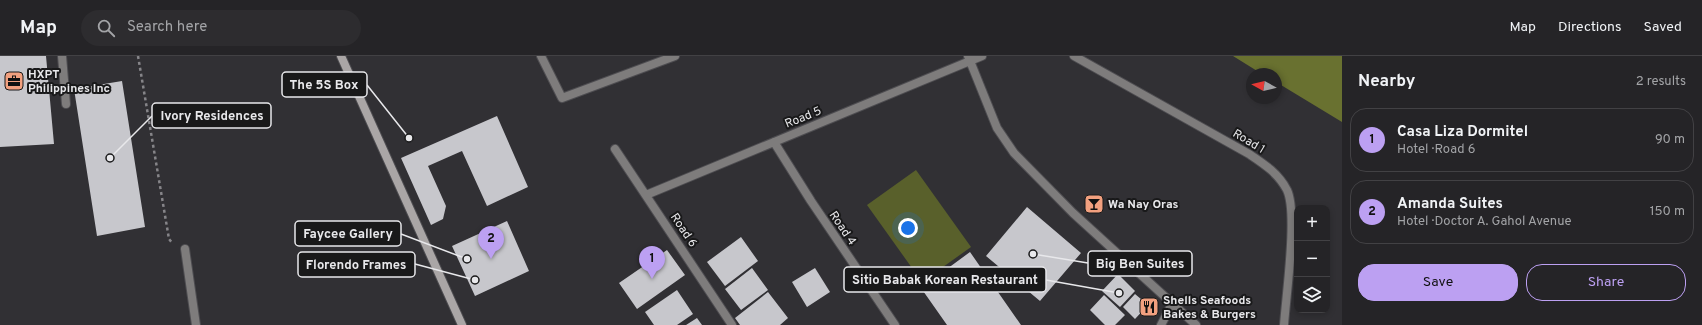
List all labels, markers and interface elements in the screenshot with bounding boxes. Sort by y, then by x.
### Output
search box [81,10,361,46]
text: Map [20,16,57,40]
icon: search [95,17,117,39]
text: Search here [127,18,207,37]
text: Map [1510,19,1536,36]
text: Directions [1558,19,1622,36]
text: Saved [1644,19,1682,36]
place label: HXPT Philippines Inc [28,67,110,97]
north arrow [1246,68,1282,104]
office icon: HXPT Philippines Inc [3,70,25,92]
text: Nearby [1358,71,1415,93]
callout: The 5S Box [282,72,367,97]
text: 2 results [1636,74,1686,90]
text: The 5S Box [290,78,359,94]
callout: Ivory Residences [152,103,271,128]
street label: Road 5 [783,103,824,132]
text: Ivory Residences [160,109,264,125]
text: Casa Liza Dormitel [1397,123,1528,142]
street label: Road 1 [1229,126,1268,158]
text: 1 [1369,132,1375,148]
text: 90 m [1655,132,1685,148]
text: Hotel · Road 6 [1397,142,1475,158]
bar icon: Wa Nay Oras [1083,193,1105,215]
text: Amanda Suites [1397,195,1503,214]
place label: Wa Nay Oras [1108,197,1179,213]
text: 2 [1368,204,1376,220]
text: 150 m [1650,204,1685,220]
map controls [1294,205,1330,313]
button: + [1294,205,1330,241]
street label: Road 4 [825,208,859,249]
street label: Road 6 [666,210,700,251]
text: Hotel · Doctor A. Gahol Avenue [1397,214,1571,230]
your location [898,218,918,238]
callout: Faycee Gallery [295,221,401,246]
pin: 2 [478,226,504,259]
text: Faycee Gallery [303,227,393,243]
button: − [1294,241,1330,277]
pin: 1 [639,246,665,279]
callout: Big Ben Suites [1088,251,1192,276]
callout: Florendo Frames [298,252,415,277]
text: Big Ben Suites [1096,257,1184,273]
text: Florendo Frames [306,258,406,274]
button: Save [1358,264,1518,301]
button: Share [1526,264,1686,301]
callout: Sitio Babak Korean Restaurant [844,267,1046,292]
text: Sitio Babak Korean Restaurant [852,273,1038,289]
button: layers [1294,277,1330,313]
place label: Shells Seafoods Bakes & Burgers [1163,293,1256,323]
restaurant icon: Shells Seafoods Bakes & Burgers [1138,296,1160,318]

